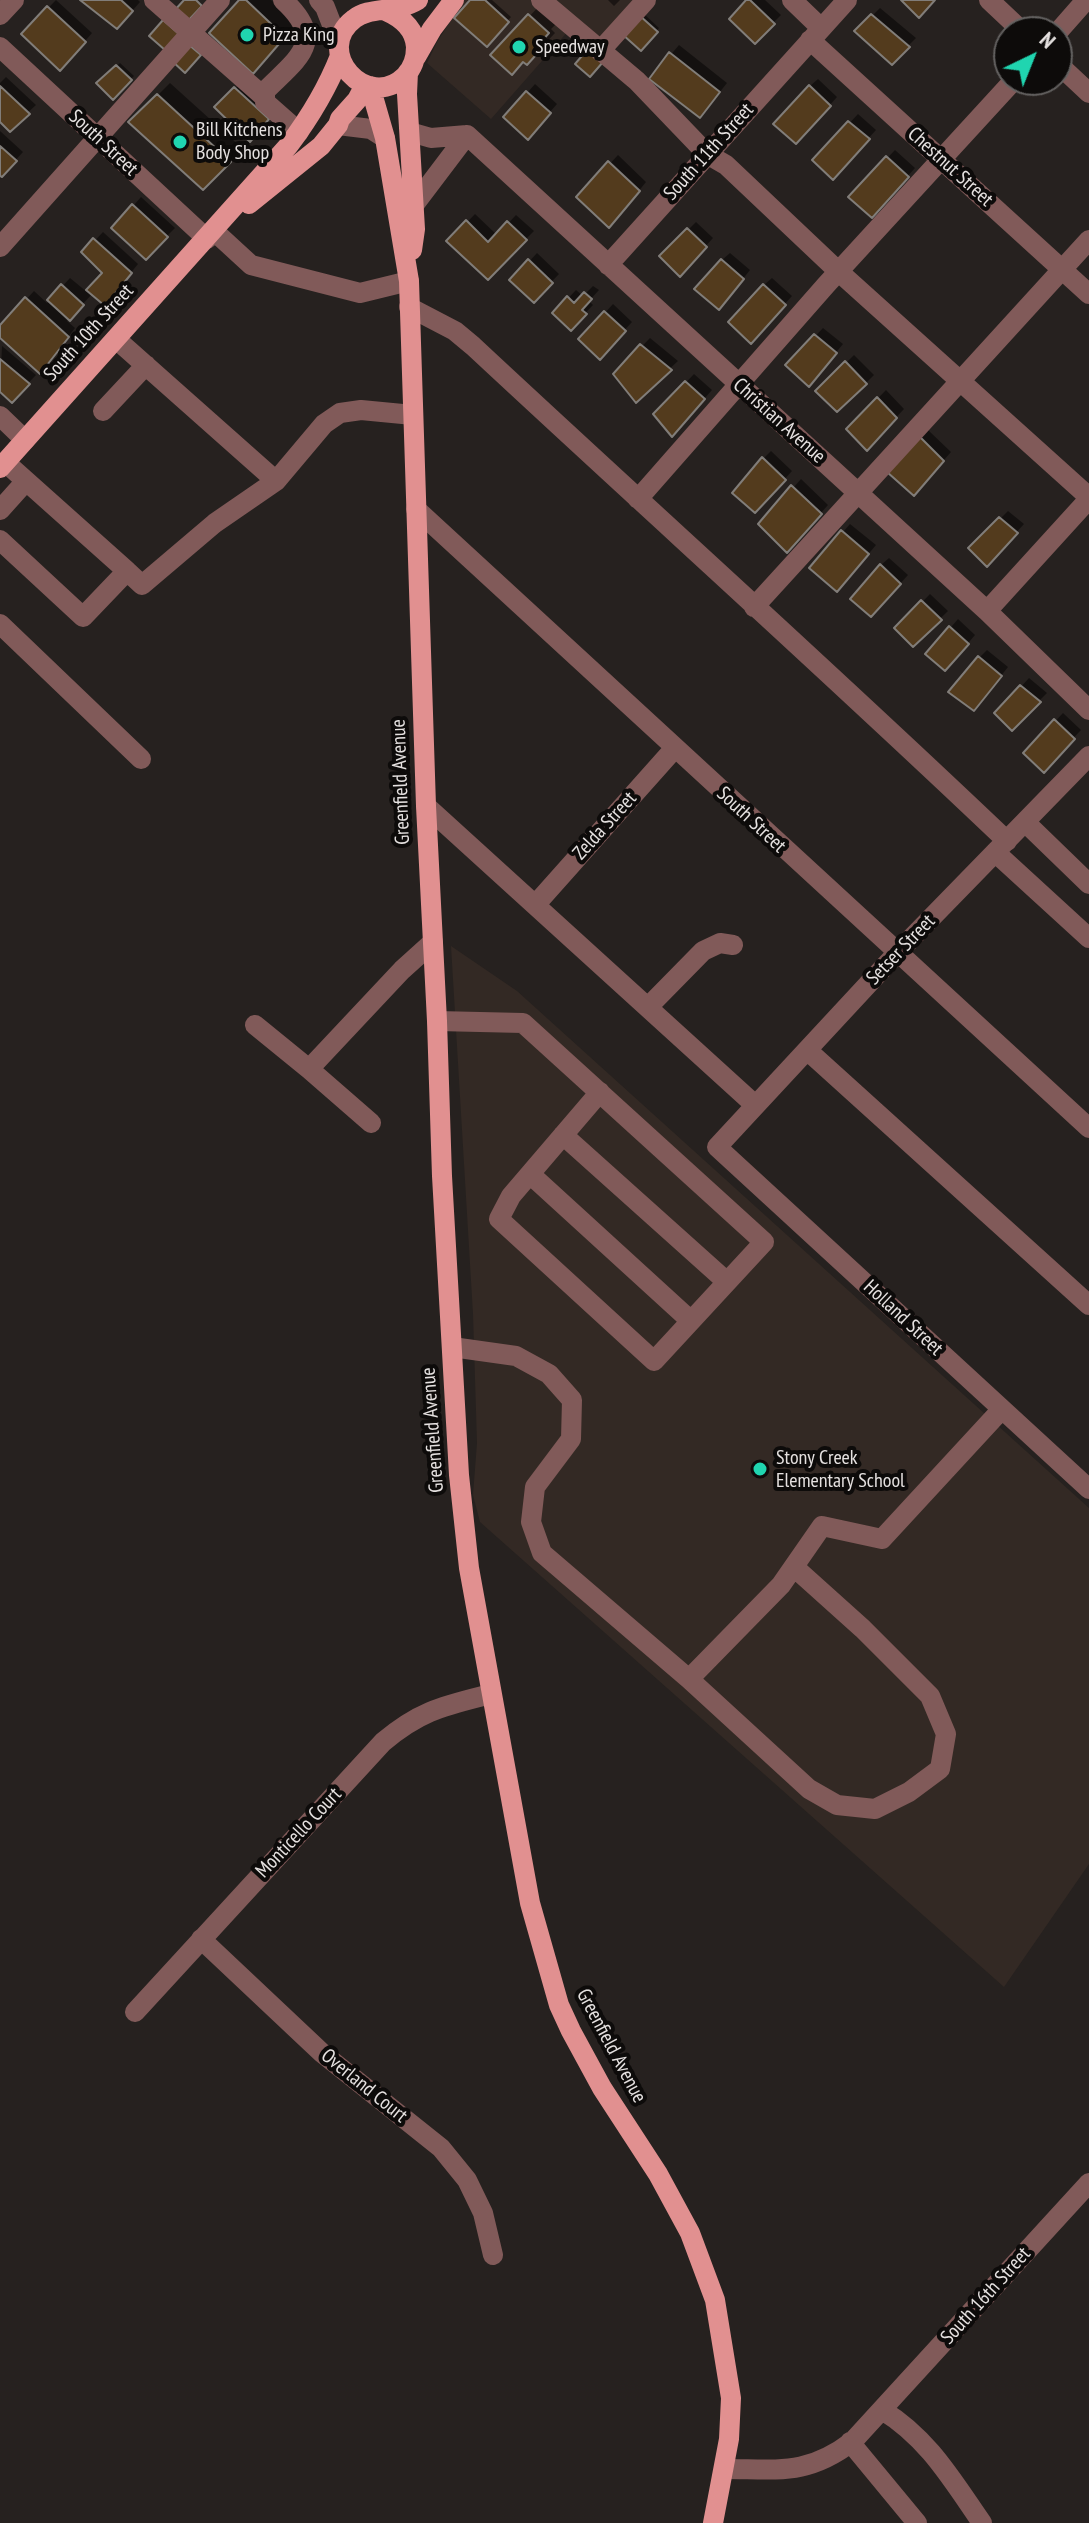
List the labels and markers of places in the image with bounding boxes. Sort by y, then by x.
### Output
place label: Pizza King [263,23,335,47]
marker: Pizza King [238,26,256,44]
place label: Speedway [535,35,605,59]
marker: Speedway [510,38,528,56]
place label: Bill Kitchens Body Shop [196,118,283,165]
marker: Bill Kitchens Body Shop [171,133,189,151]
place label: Stony Creek Elementary School [776,1446,905,1493]
marker: Stony Creek Elementary School [751,1460,769,1478]

